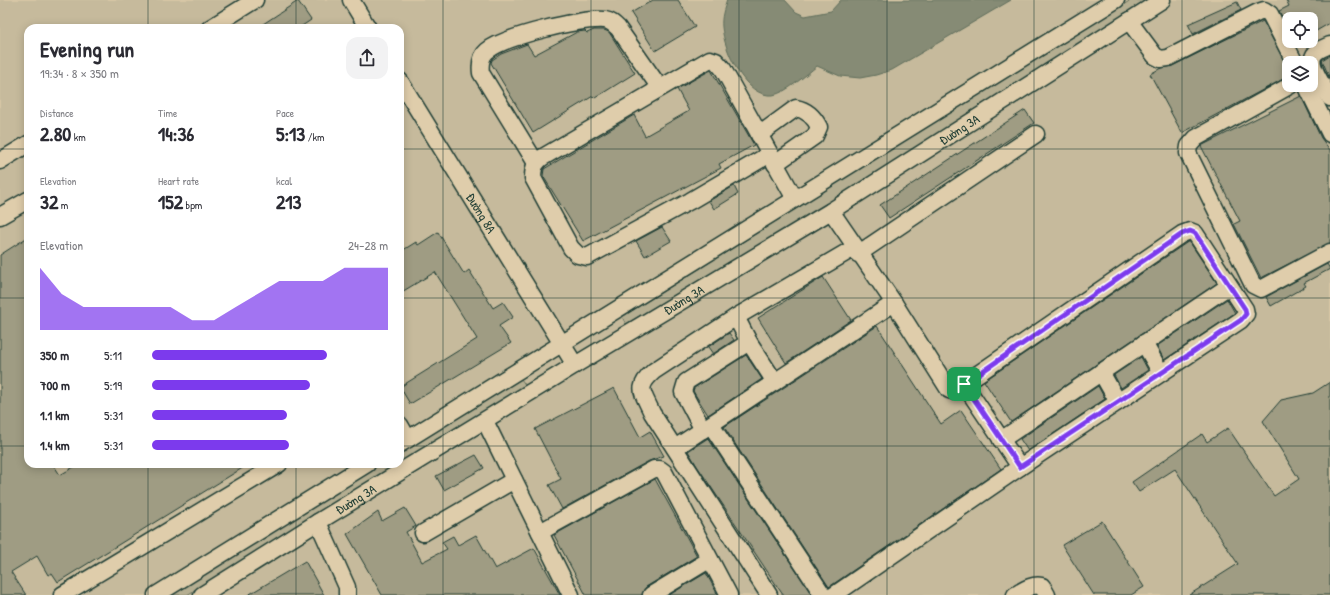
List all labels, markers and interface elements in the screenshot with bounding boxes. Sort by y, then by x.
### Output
map controls [1282,12,1318,92]
button: locate [1282,12,1318,48]
text: Evening run [40,34,134,64]
button: share [346,37,388,79]
button: layers [1282,56,1318,92]
text: 19:34 · 8 × 350 m [40,64,119,82]
text: Distance [40,106,74,120]
text: Time [158,106,177,120]
text: Pace [276,106,294,120]
street label: Đường 3A [936,109,983,149]
text: 2.80 [40,120,71,147]
text: 14:36 [158,120,194,147]
text: 5:13 [276,120,305,147]
text: km [71,130,86,144]
text: /km [305,130,325,144]
text: Elevation [40,174,77,188]
text: Heart rate [158,174,199,188]
text: kcal [276,174,292,188]
text: 32 [40,188,58,215]
text: 152 [158,188,183,215]
text: 213 [276,188,302,215]
street label: Đường 8A [462,189,501,237]
text: m [58,198,68,212]
text: bpm [183,198,202,212]
text: Elevation [40,236,83,254]
text: 24–28 m [348,236,388,254]
street label: Đường 3A [660,280,708,319]
text: 350 m [40,346,69,364]
text: 5:11 [104,346,122,364]
pin [947,367,981,401]
icon: arrive [953,373,975,395]
text: 700 m [40,376,70,394]
text: 5:19 [104,376,122,394]
text: 1.1 km [40,406,69,424]
text: 5:31 [104,406,123,424]
text: 1.4 km [40,436,70,454]
text: 5:31 [104,436,123,454]
street label: Đường 3A [332,479,380,518]

